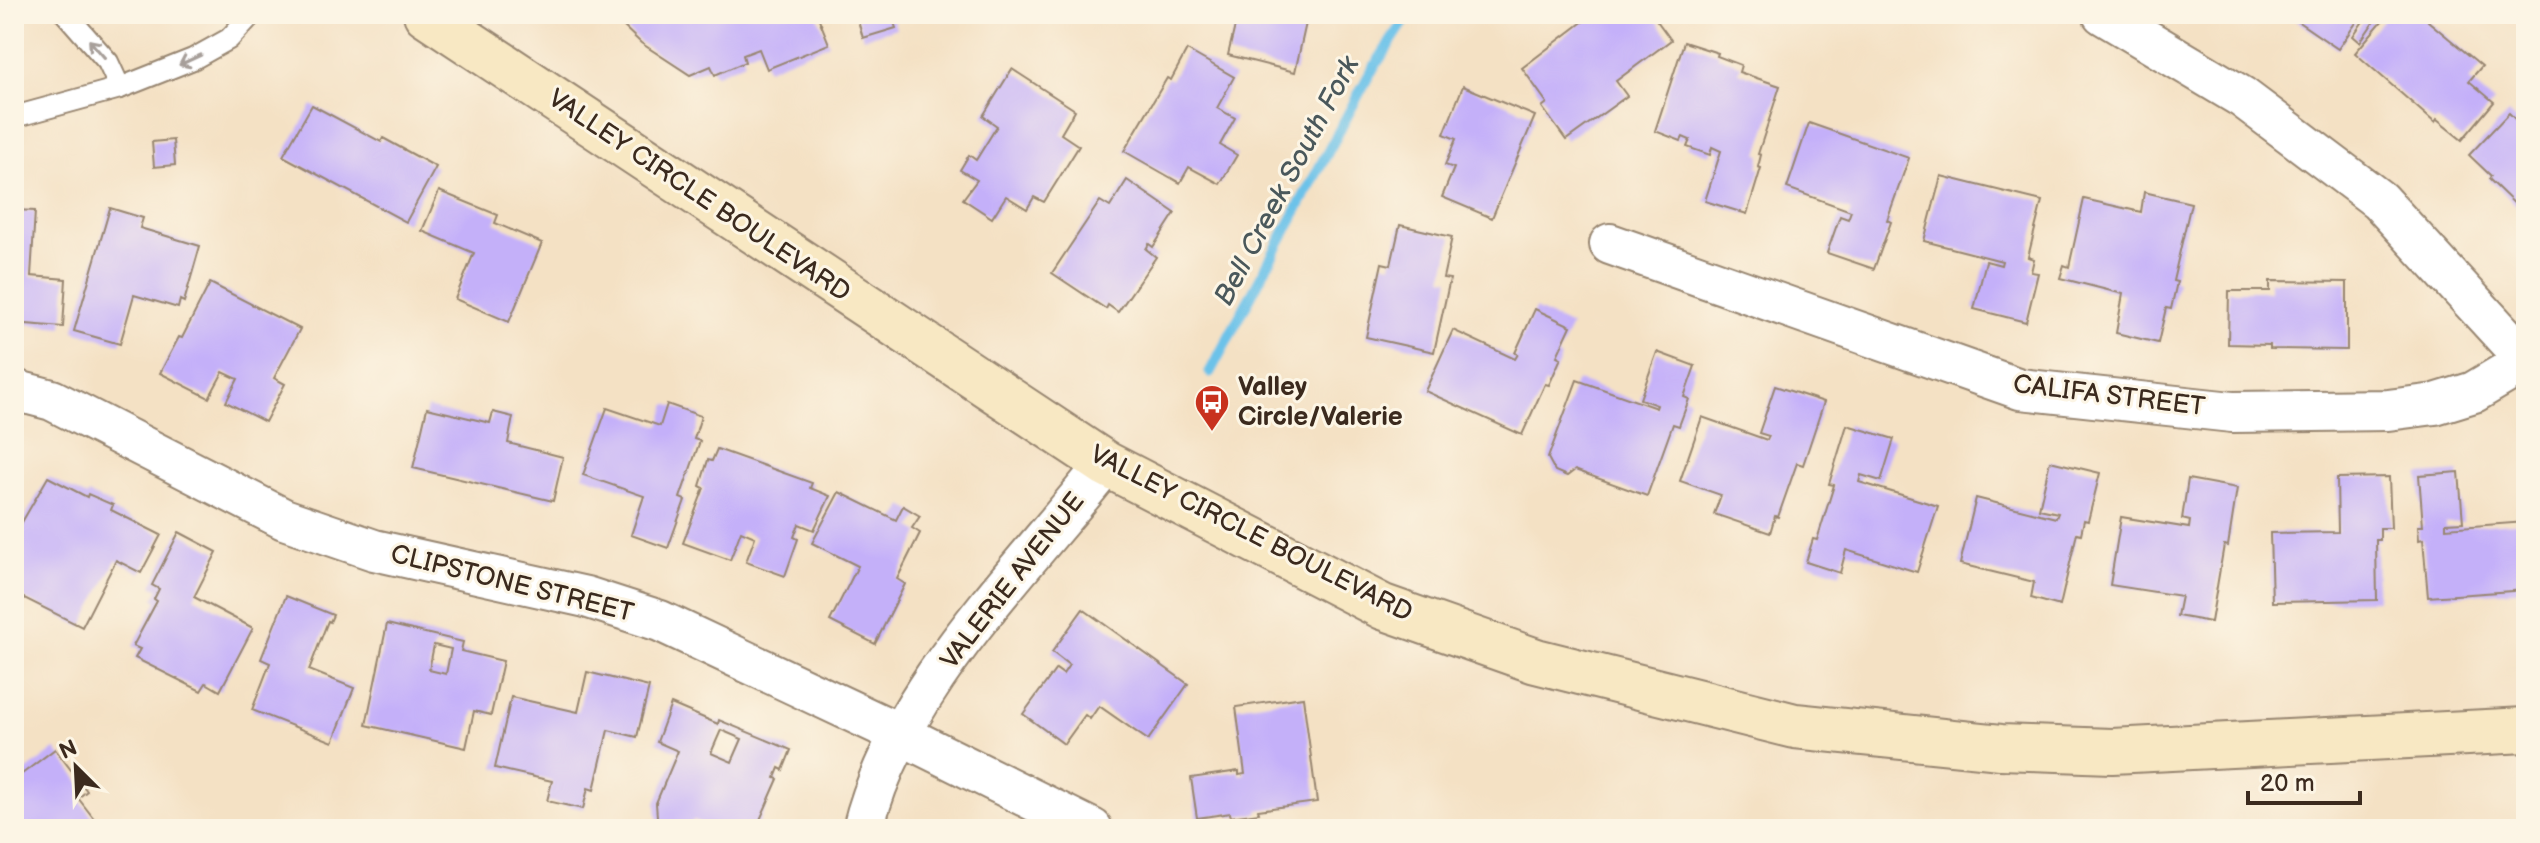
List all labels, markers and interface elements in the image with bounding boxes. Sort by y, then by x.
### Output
one-way arrow [88,39,106,59]
water label: Bell Creek South Fork [1207,50,1367,311]
one-way arrow [179,53,203,68]
street label: VALLEY CIRCLE BOULEVARD [542,83,856,309]
street label: CALIFA STREET [2011,369,2207,423]
place label: Valley Circle/Valerie [1238,372,1403,433]
bus stop icon: Valley Circle/Valerie [1193,383,1231,433]
street label: VALLEY CIRCLE BOULEVARD [1085,439,1417,629]
street label: VALERIE AVENUE [935,487,1091,675]
street label: CLIPSTONE STREET [387,539,637,629]
north arrow [36,727,116,807]
text: N [55,734,82,766]
scale bar [2248,755,2360,805]
text: 20 m [2260,769,2315,798]

